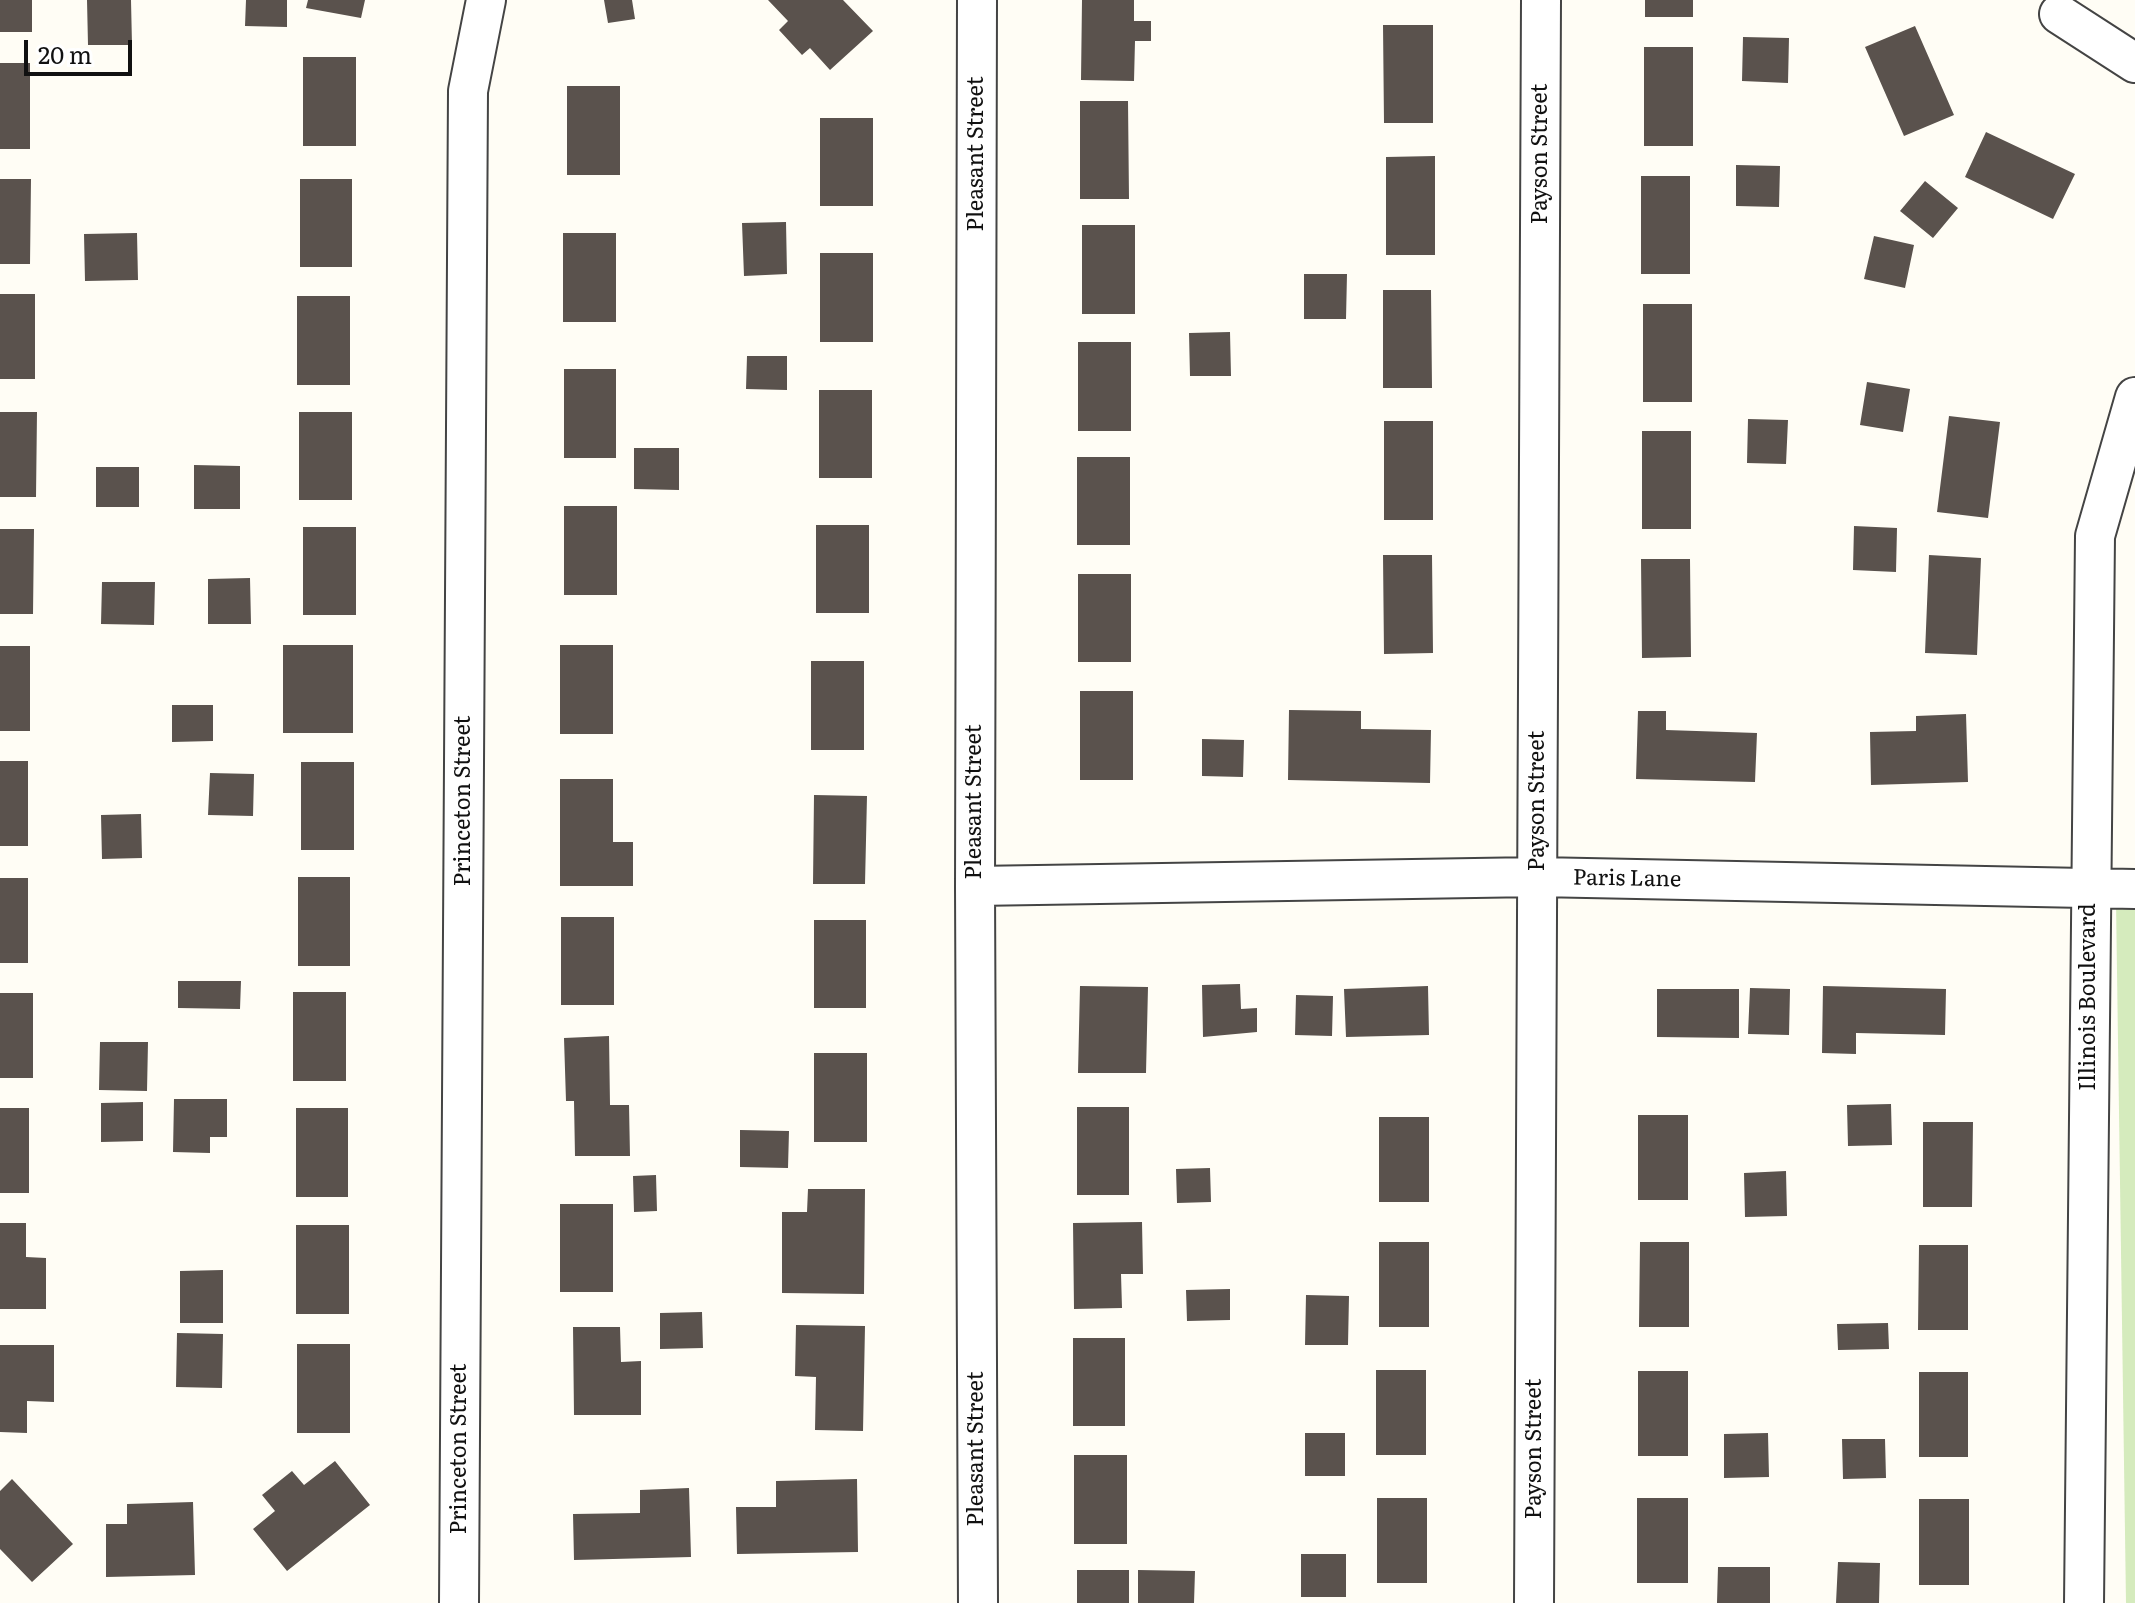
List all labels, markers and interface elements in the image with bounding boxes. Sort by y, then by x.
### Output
scale bar [28,24,136,74]
text: 20 m [38,36,92,71]
street label: Pleasant Street [964,76,990,232]
street label: Payson Street [1528,84,1554,224]
street label: Princeton Street [451,716,477,886]
street label: Pleasant Street [962,724,988,880]
street label: Payson Street [1525,731,1551,871]
street label: Paris Lane [1573,865,1681,893]
street label: Illinois Boulevard [2076,903,2102,1091]
street label: Princeton Street [447,1364,473,1534]
street label: Pleasant Street [964,1371,990,1527]
street label: Payson Street [1522,1379,1548,1519]

